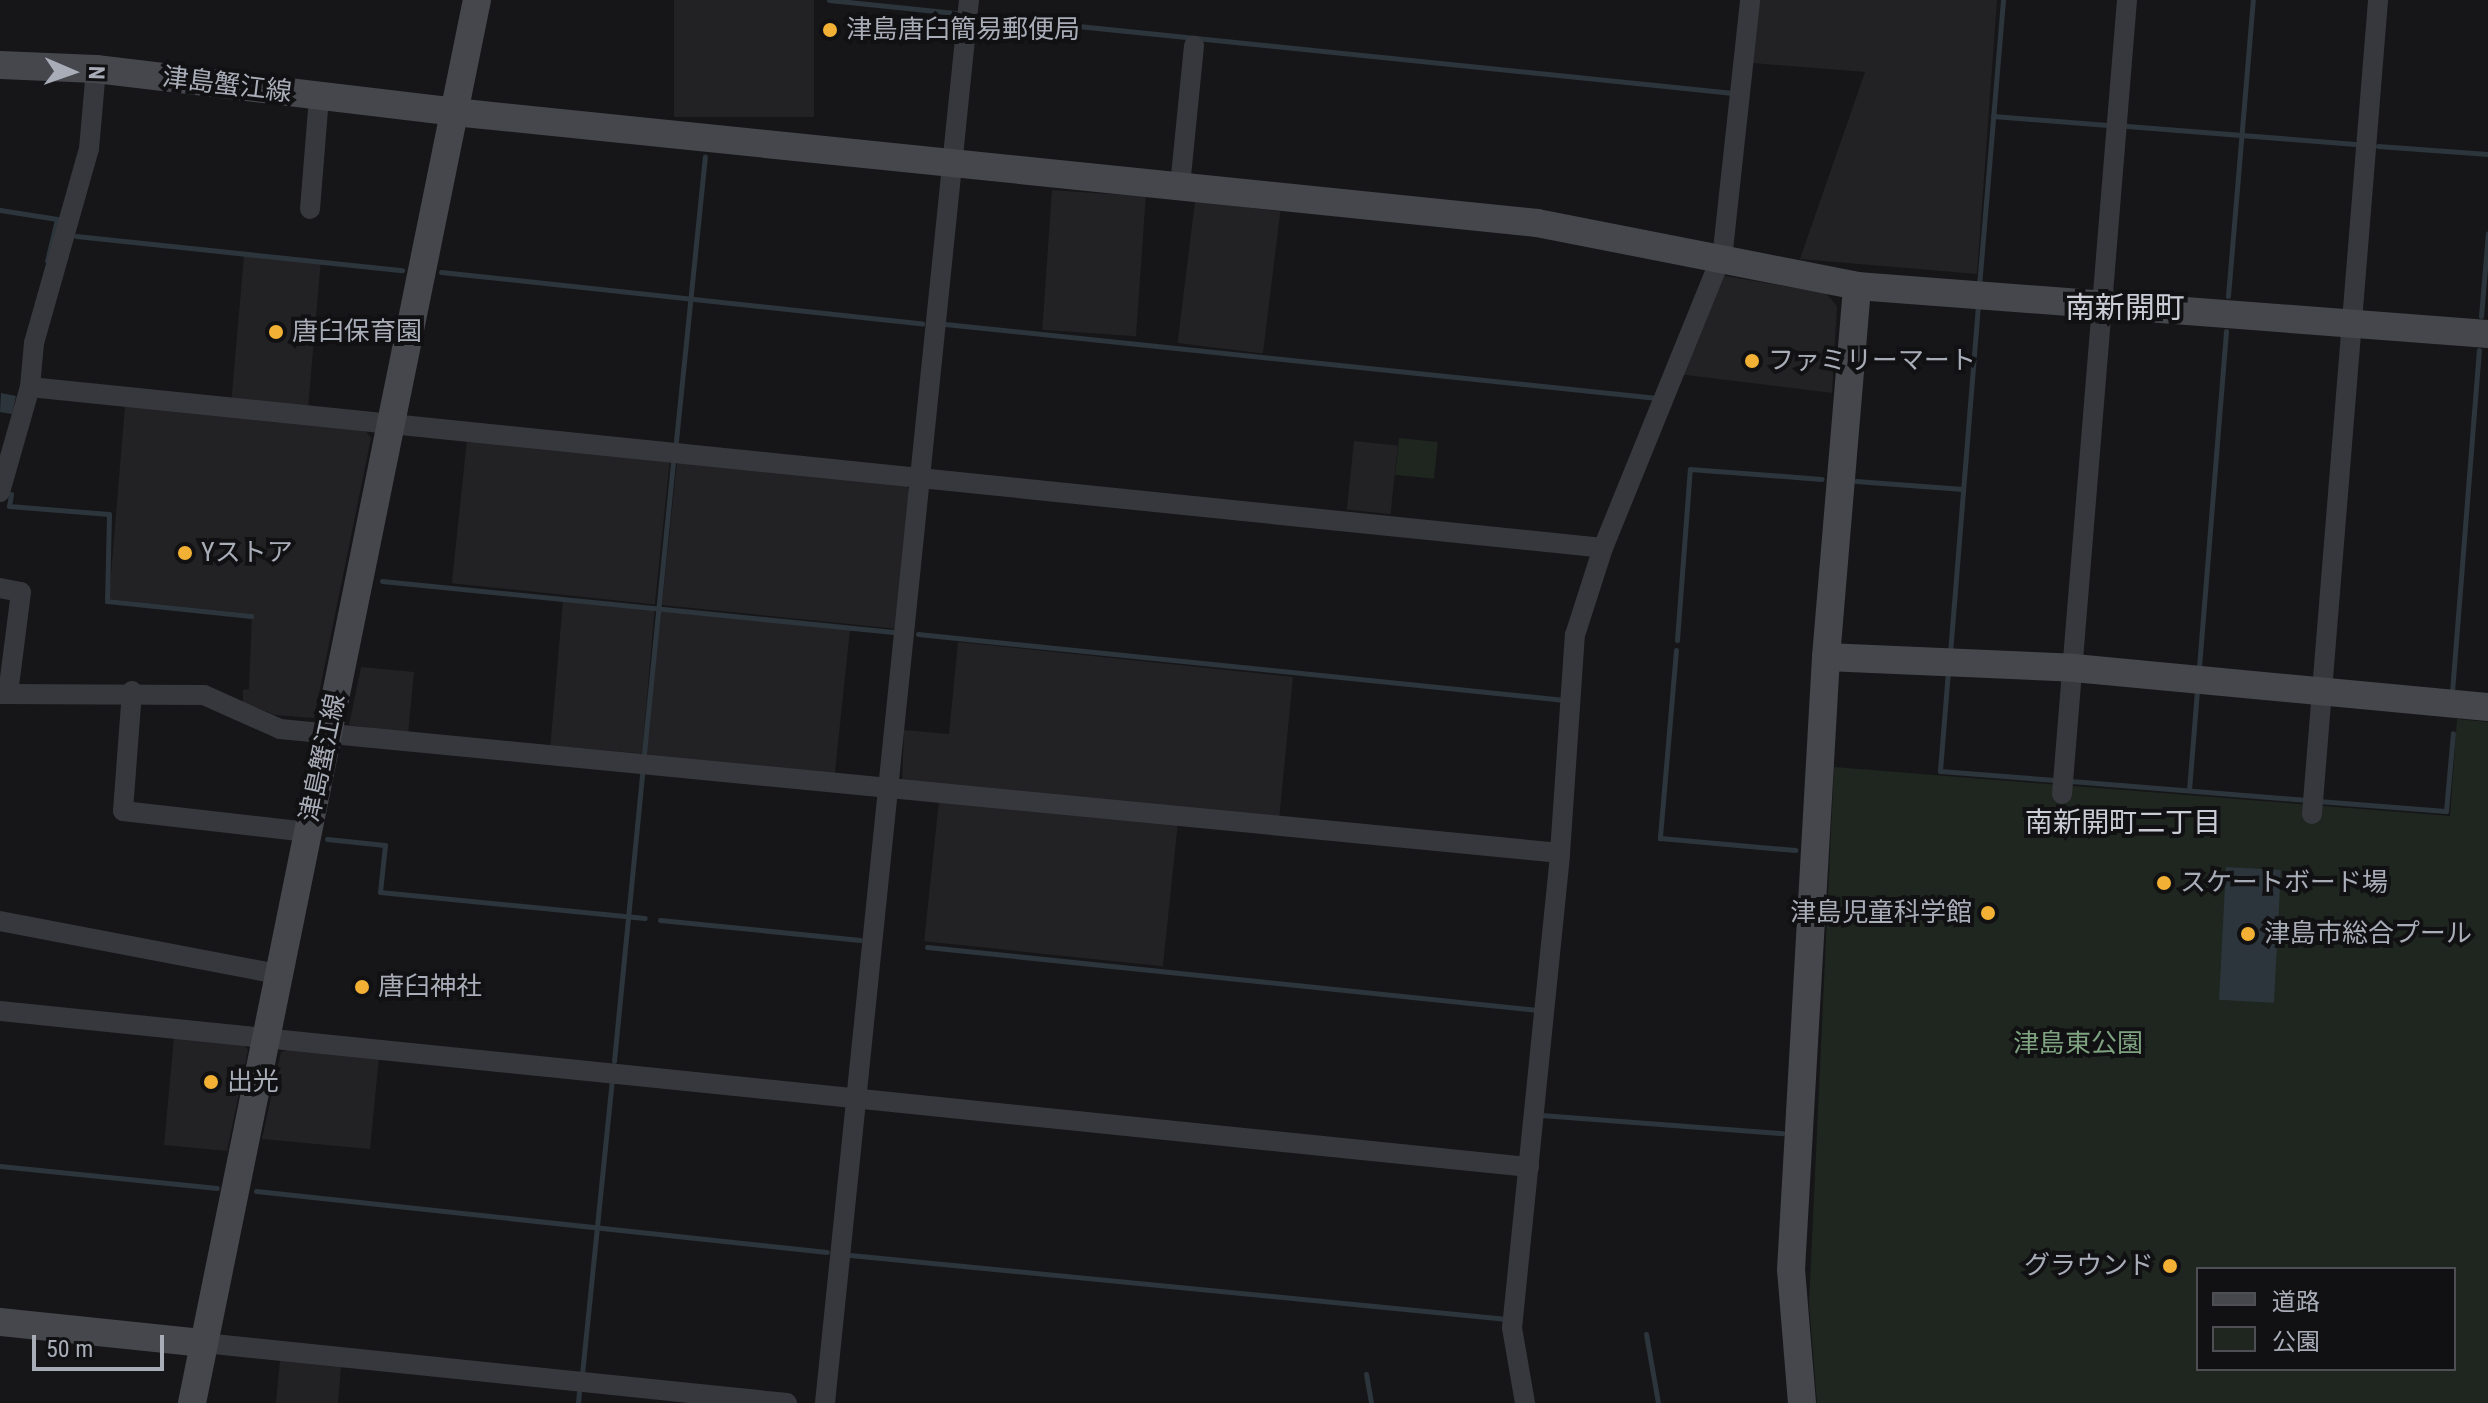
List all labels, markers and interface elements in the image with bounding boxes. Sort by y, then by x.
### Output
place label: 津島唐臼簡易郵便局 [846,14,1080,46]
marker: 津島唐臼簡易郵便局 [821,21,839,39]
north arrow [32,32,112,112]
street label: 津島蟹江線 [161,62,293,108]
text: N [84,66,109,80]
district label: 南新開町 [2065,290,2185,326]
place label: 唐臼保育園 [292,316,422,348]
marker: 唐臼保育園 [267,323,285,341]
place label: ファミリーマート [1768,345,1976,377]
marker: ファミリーマート [1743,352,1761,370]
place label: Yストア [201,537,293,569]
marker: Yストア [176,544,194,562]
street label: 津島蟹江線 [294,691,352,825]
district label: 南新開町二丁目 [2025,806,2221,840]
place label: スケートボード場 [2180,867,2388,899]
marker: スケートボード場 [2155,874,2173,892]
place label: 津島児童科学館 [1790,897,1972,929]
marker: 津島児童科学館 [1979,904,1997,922]
place label: 津島市総合プール [2264,918,2472,950]
marker: 津島市総合プール [2239,925,2257,943]
place label: 唐臼神社 [378,971,482,1003]
marker: 唐臼神社 [353,978,371,996]
park label: 津島東公園 [2013,1028,2143,1060]
place label: 出光 [227,1066,279,1098]
marker: 出光 [202,1073,220,1091]
place label: グラウンド [2024,1250,2154,1282]
marker: グラウンド [2161,1257,2179,1275]
legend [2196,1267,2456,1371]
text: 道路 [2272,1288,2320,1316]
scale bar [36,1319,168,1369]
text: 公園 [2272,1328,2320,1356]
text: 50 m [46,1335,93,1363]

